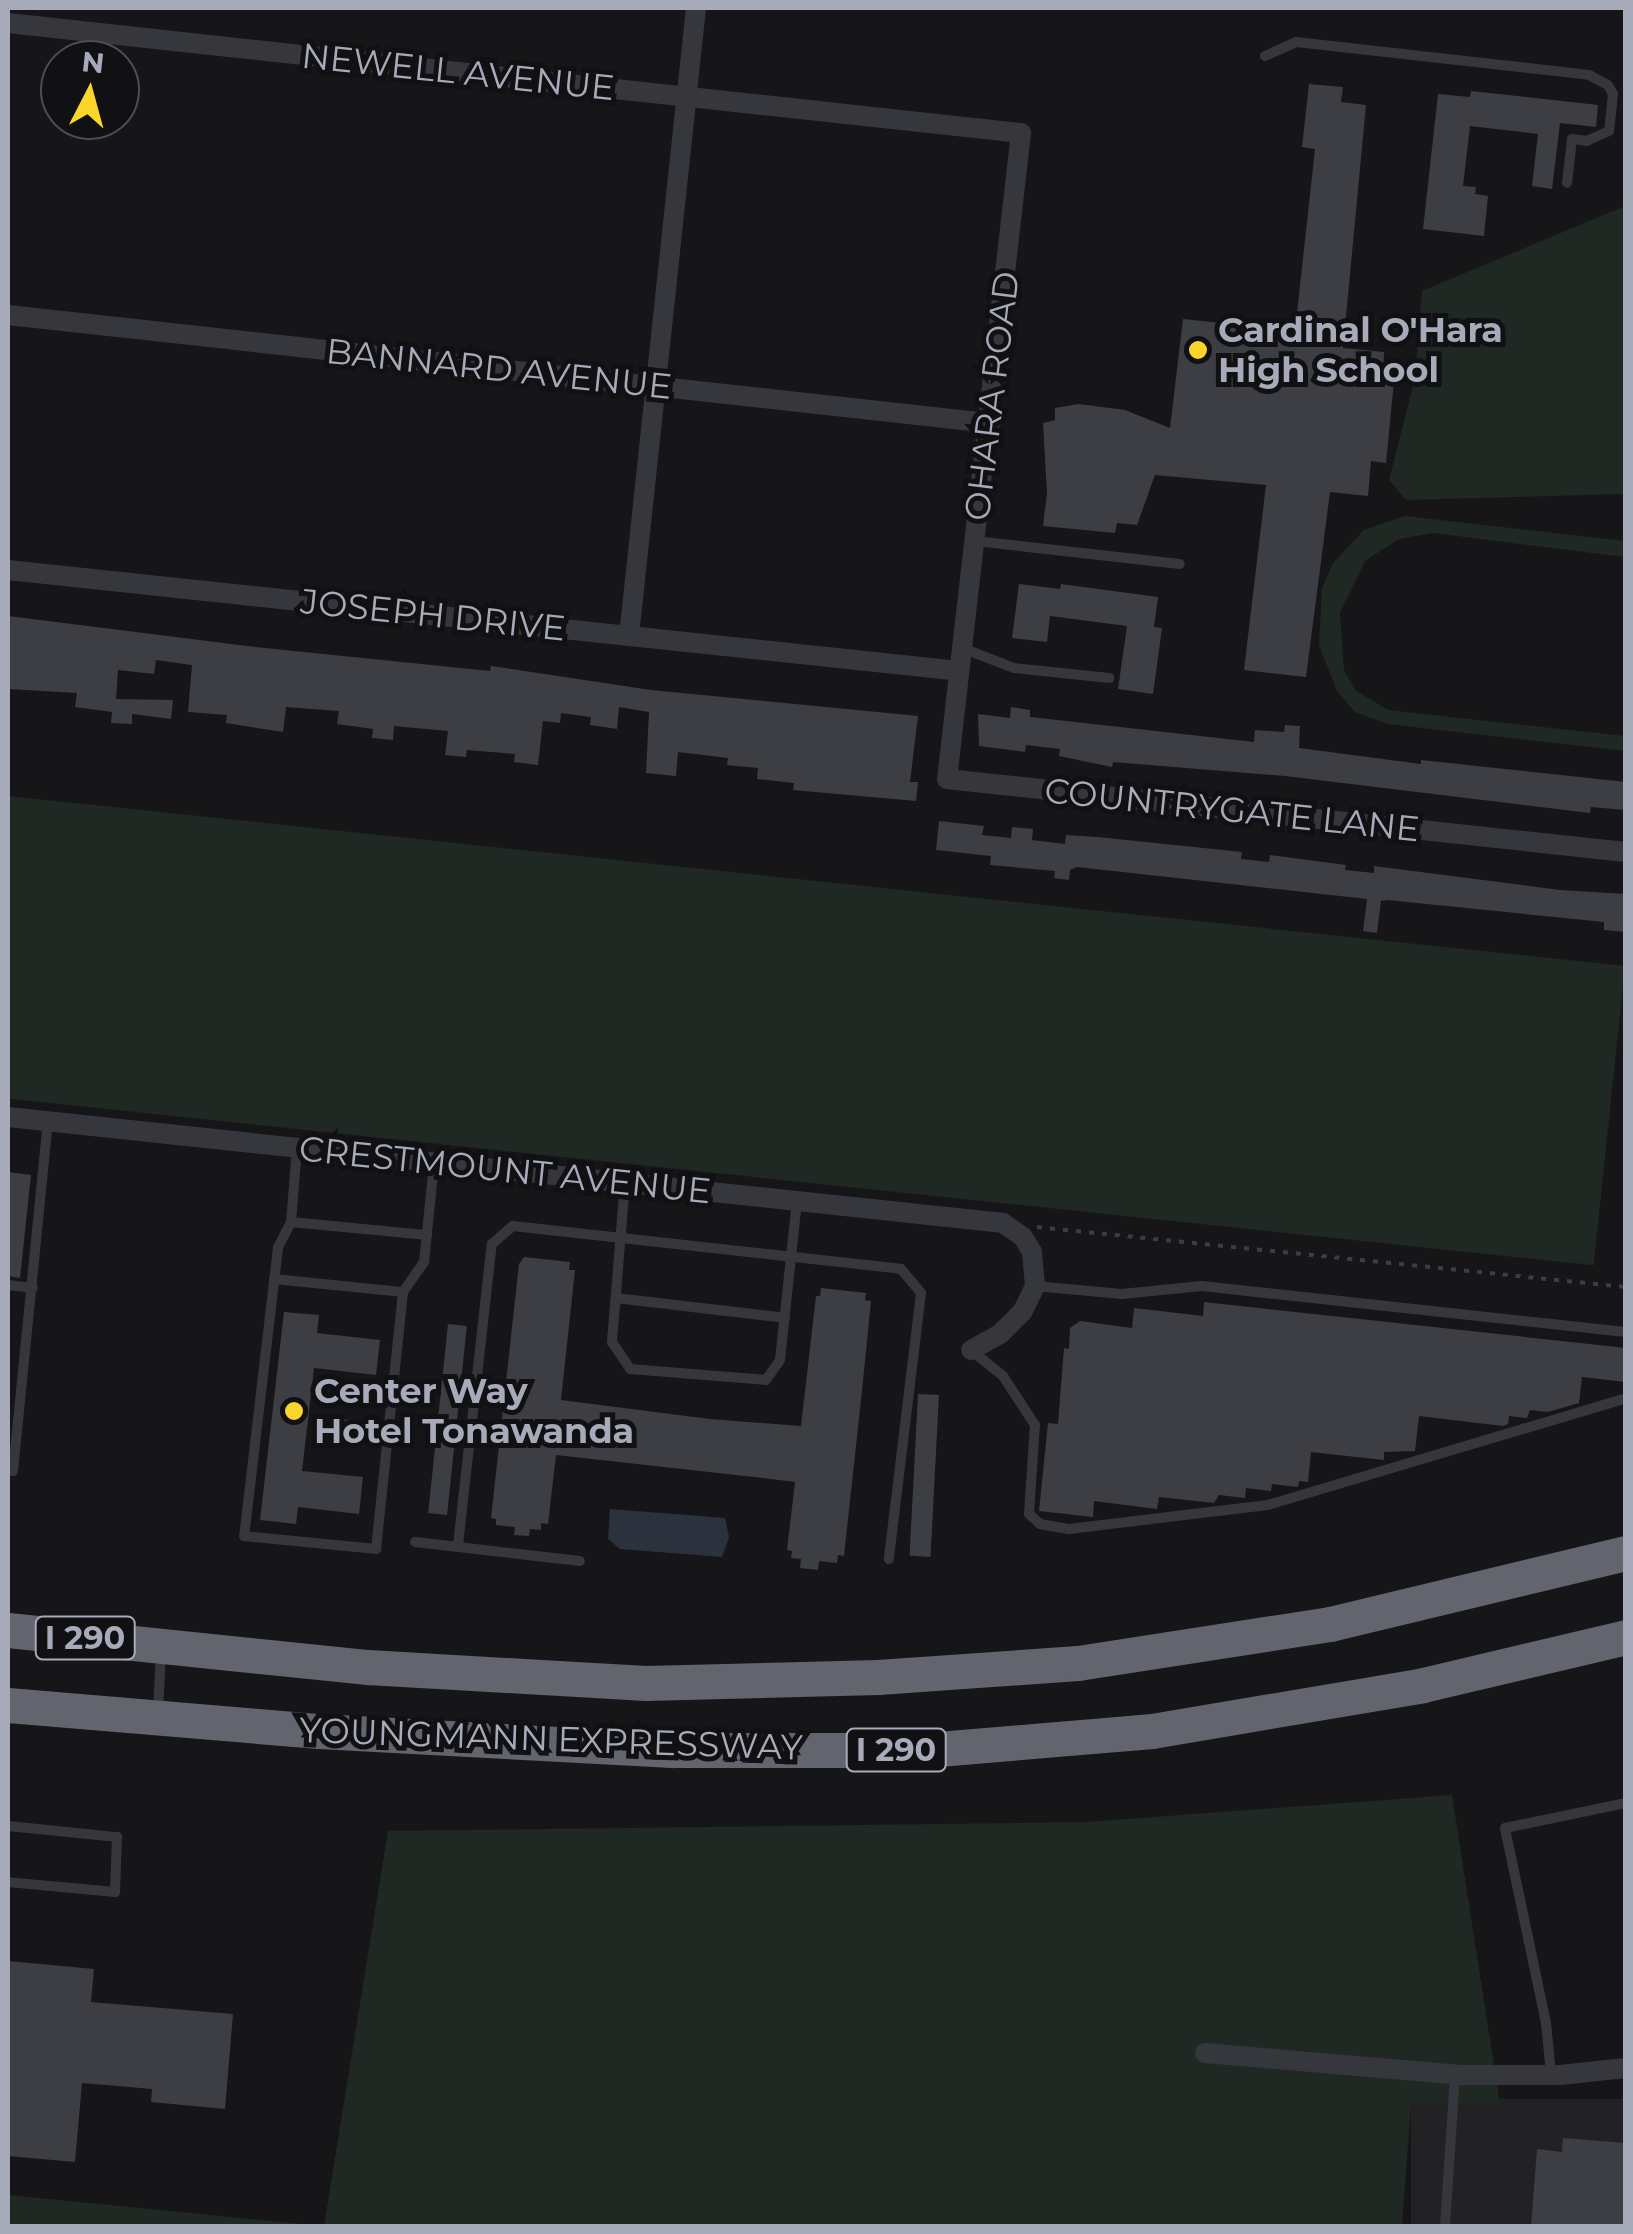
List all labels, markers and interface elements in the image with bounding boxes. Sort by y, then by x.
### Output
street label: NEWELL AVENUE [299,35,617,109]
north arrow [40,40,140,140]
text: N [80,44,106,80]
street label: OHARA ROAD [956,269,1028,523]
place label: Cardinal O'Hara High School [1218,309,1503,391]
street label: BANNARD AVENUE [324,330,674,408]
marker: Cardinal O'Hara High School [1187,339,1209,361]
street label: JOSEPH DRIVE [299,580,567,650]
street label: COUNTRYGATE LANE [1043,769,1421,851]
street label: CRESTMOUNT AVENUE [297,1127,713,1213]
place label: Center Way Hotel Tonawanda [314,1370,634,1452]
marker: Center Way Hotel Tonawanda [283,1400,305,1422]
road number: I 290 [32,1611,138,1665]
street label: YOUNGMANN EXPRESSWAY [299,1709,803,1769]
road number: I 290 [844,1723,948,1777]

